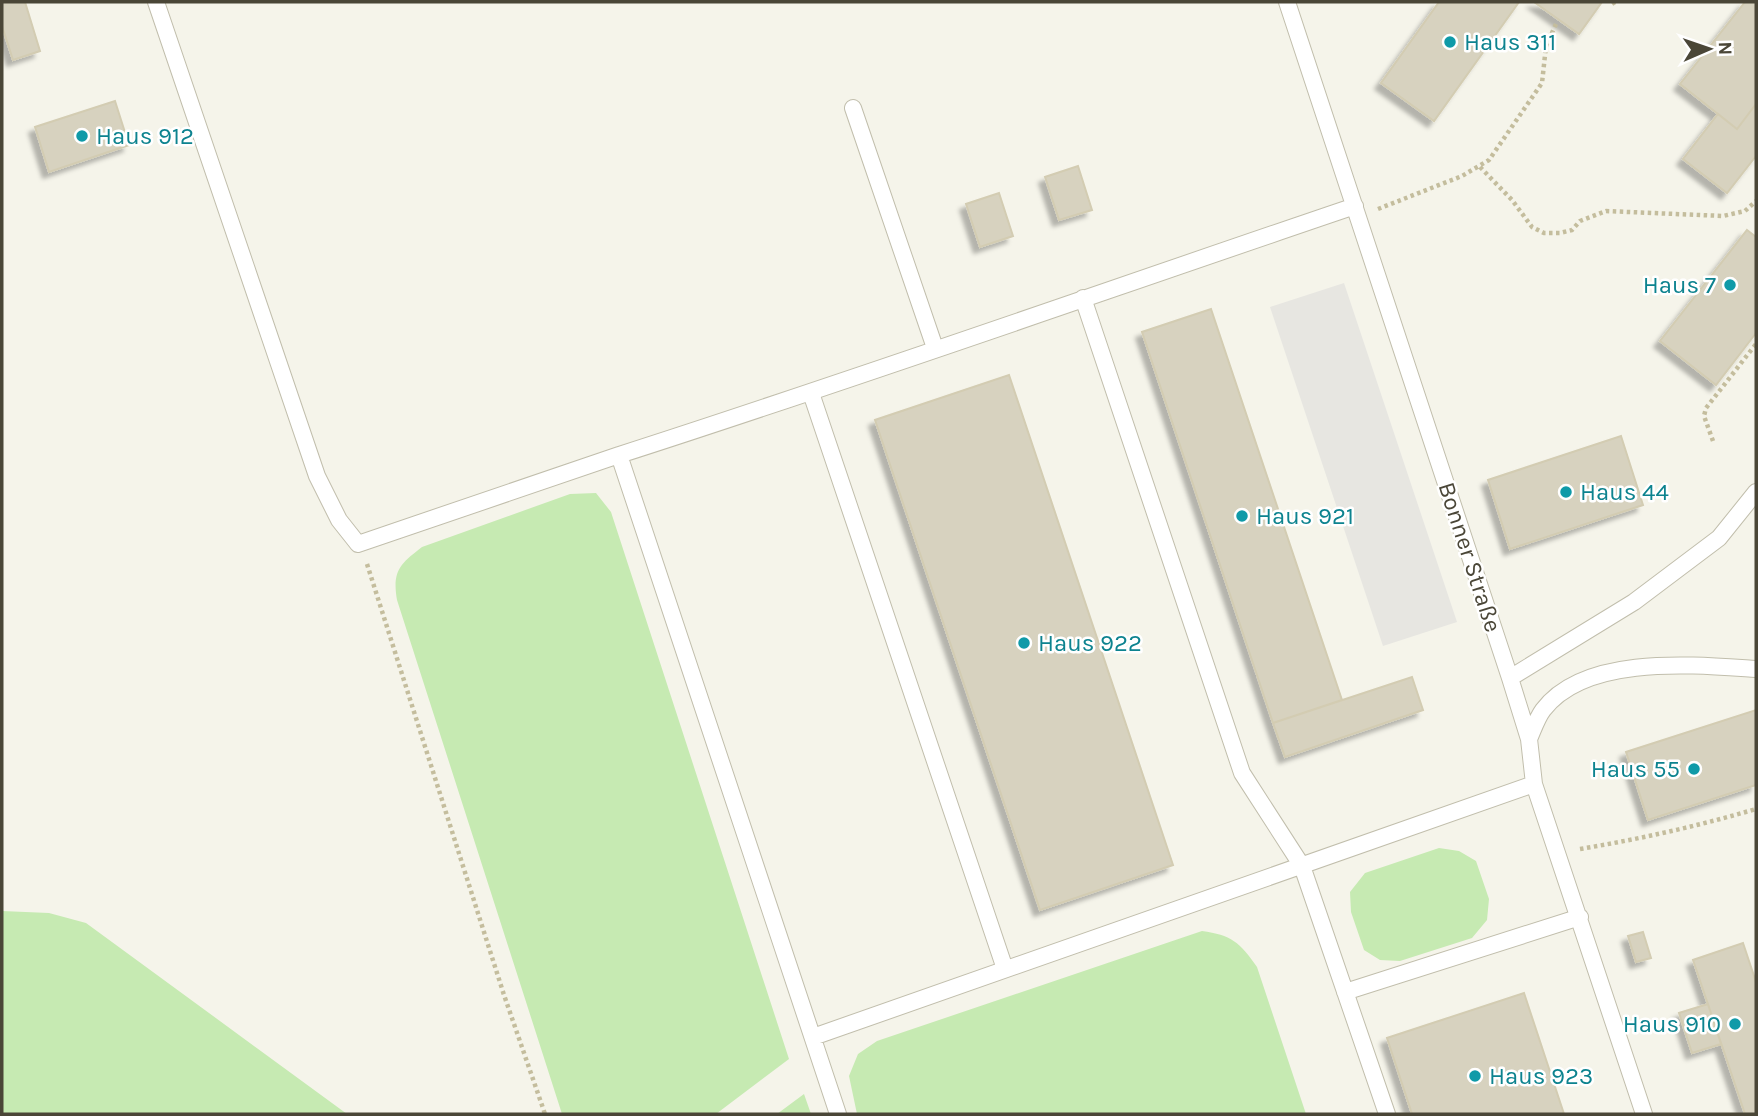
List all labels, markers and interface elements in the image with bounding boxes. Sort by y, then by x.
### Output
north arrow [1674,14,1744,84]
place label: Haus 311 [1464,28,1556,56]
marker: Haus 311 [1442,34,1458,50]
text: N [1714,41,1736,56]
place label: Haus 912 [96,122,194,150]
marker: Haus 912 [74,128,90,144]
place label: Haus 7 [1643,271,1716,299]
marker: Haus 7 [1722,277,1738,293]
street label: Bonner Straße [1433,478,1507,636]
place label: Haus 44 [1580,478,1669,506]
marker: Haus 44 [1558,484,1574,500]
place label: Haus 921 [1256,502,1354,530]
marker: Haus 921 [1234,508,1250,524]
place label: Haus 922 [1038,629,1142,657]
marker: Haus 922 [1016,635,1032,651]
place label: Haus 55 [1591,755,1680,783]
marker: Haus 55 [1686,761,1702,777]
place label: Haus 910 [1623,1010,1721,1038]
marker: Haus 910 [1727,1016,1743,1032]
place label: Haus 923 [1489,1062,1593,1090]
marker: Haus 923 [1467,1068,1483,1084]

